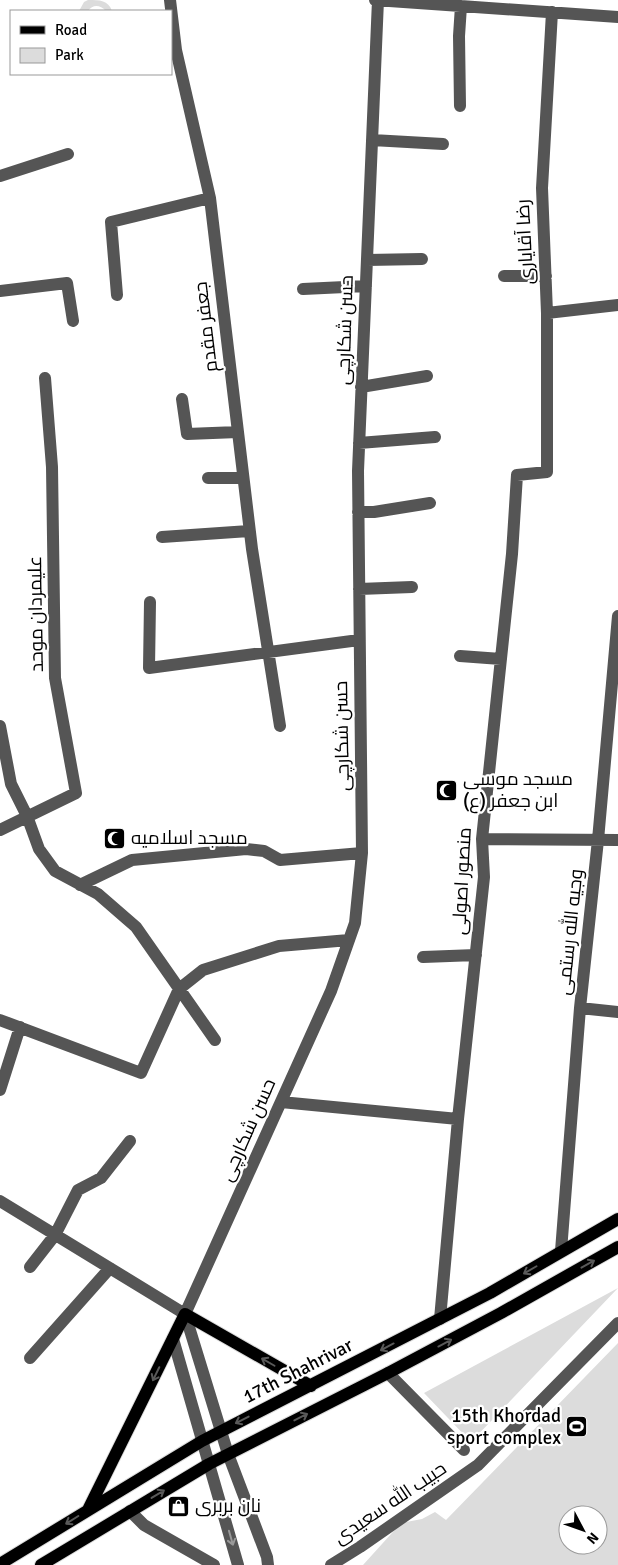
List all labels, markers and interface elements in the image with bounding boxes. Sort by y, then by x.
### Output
legend [10,10,172,75]
text: Road [55,21,87,39]
text: Park [55,46,84,64]
street label: رضا آقایاری [511,199,539,285]
street label: حسن شکارچی [331,275,359,385]
street label: جعفر مقدم [189,280,224,374]
street label: علیمردان موحد [23,556,49,672]
street label: حسن شکارچی [329,681,355,791]
place label: مسجد موسی ابن جعفر (ع) [463,767,573,814]
mosque icon: مسجد موسی ابن جعفر (ع) [435,778,459,802]
mosque icon: مسجد اسلامیه [103,826,127,850]
place label: مسجد اسلامیه [131,826,248,850]
street label: منصور اصولی [447,827,477,935]
street label: وجیه الله رستمی [550,868,589,996]
street label: حسن شکارچی [215,1075,281,1185]
one-way arrow [580,1259,594,1269]
one-way arrow [524,1265,538,1275]
street label: 17th Shahrivar [239,1333,357,1409]
one-way arrow [438,1338,453,1348]
one-way arrow [380,1343,395,1352]
one-way arrow [262,1356,276,1366]
one-way arrow [151,1366,161,1381]
place label: 15th Khordad sport complex [447,1404,561,1450]
one-way arrow [293,1412,308,1421]
one-way arrow [235,1415,250,1425]
sports icon: 15th Khordad sport complex [565,1415,589,1439]
street label: حبیب الله سعیدی [328,1456,451,1550]
one-way arrow [150,1489,164,1499]
shop icon: نان بربری [167,1494,191,1518]
place label: نان بربری [195,1494,261,1518]
north arrow [558,1505,608,1555]
one-way arrow [65,1515,79,1525]
text: N [583,1529,602,1547]
one-way arrow [226,1530,236,1546]

